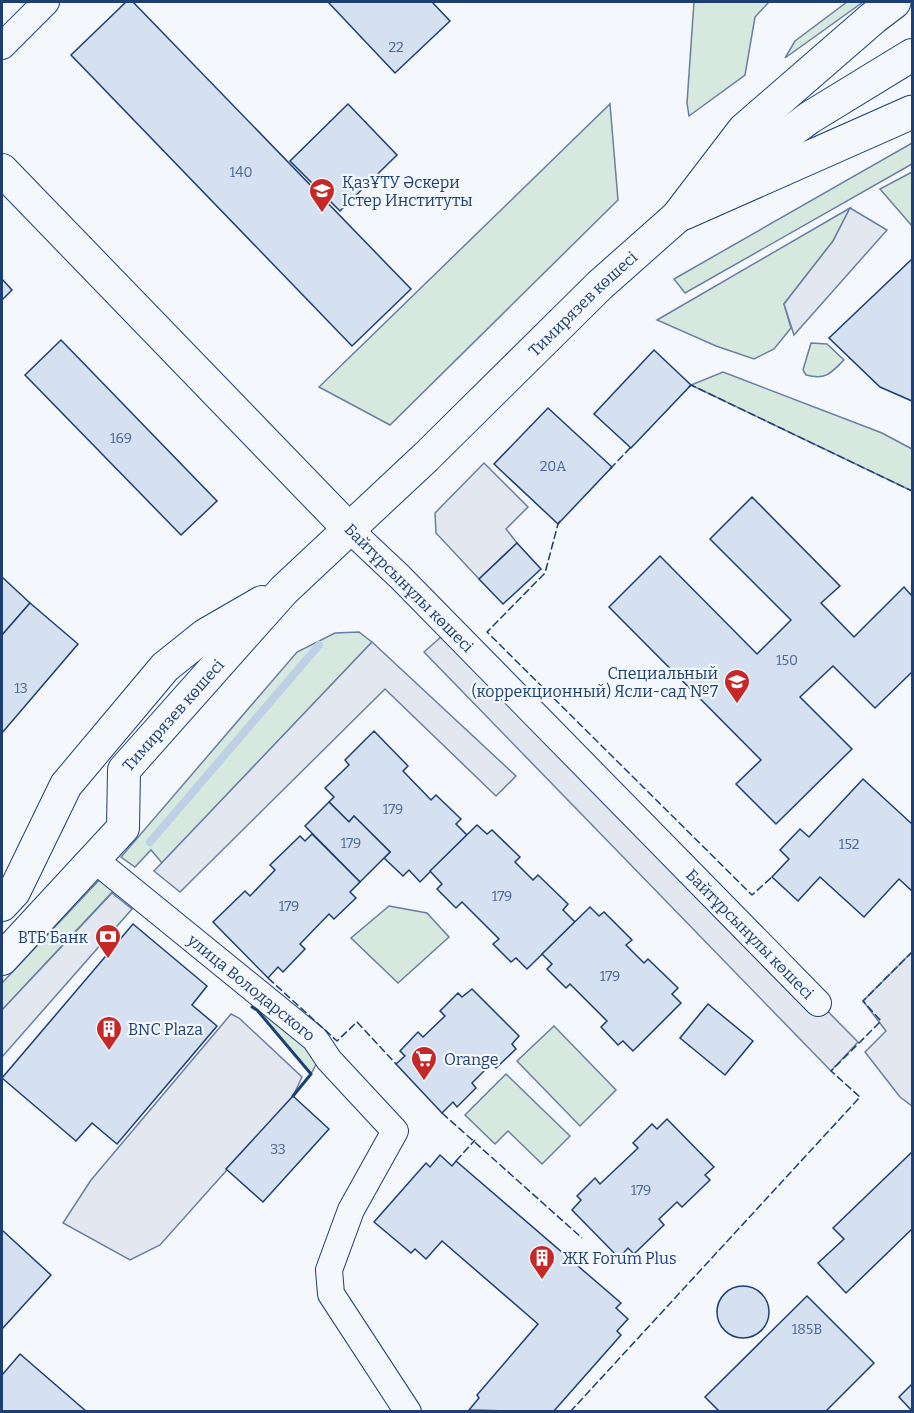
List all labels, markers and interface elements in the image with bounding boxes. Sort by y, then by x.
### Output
house number: 22 [388,39,404,56]
house number: 140 [230,164,252,181]
place label: ҚазҰТУ Әскери Істер Институты [342,173,473,210]
school or university icon: ҚазҰТУ Әскери Істер Институты [307,176,337,214]
street label: Тимирязев көшесі [524,247,641,360]
house number: 169 [110,430,132,447]
house number: 20А [540,458,566,475]
street label: Байтұрсынұлы көшесі [341,520,477,656]
house number: 150 [776,652,798,669]
street label: Тимирязев көшесі [118,655,228,775]
place label: Специальный (коррекционный) Ясли-сад №7 [472,664,718,701]
school or university icon: Специальный (коррекционный) Ясли-сад №7 [722,667,752,705]
house number: 13 [14,680,28,697]
house number: 179 [383,801,403,818]
house number: 179 [341,835,361,852]
house number: 152 [839,836,859,853]
street label: Байтұрсынұлы көшесі [682,865,818,1003]
house number: 179 [492,888,512,905]
house number: 179 [279,898,299,915]
bank icon: ВТБ Банк [93,922,123,960]
place label: ВТБ Банк [18,928,89,947]
street label: улица Володарского [183,929,319,1045]
house number: 179 [600,968,620,985]
building icon: BNC Plaza [94,1014,124,1052]
place label: BNC Plaza [128,1020,203,1039]
supermarket icon: Orange [409,1044,439,1082]
place label: Orange [444,1050,499,1069]
house number: 33 [270,1141,286,1158]
house number: 179 [631,1182,651,1199]
building icon: ЖК Forum Plus [527,1243,557,1281]
place label: ЖК Forum Plus [562,1249,677,1268]
house number: 185В [792,1321,822,1338]

